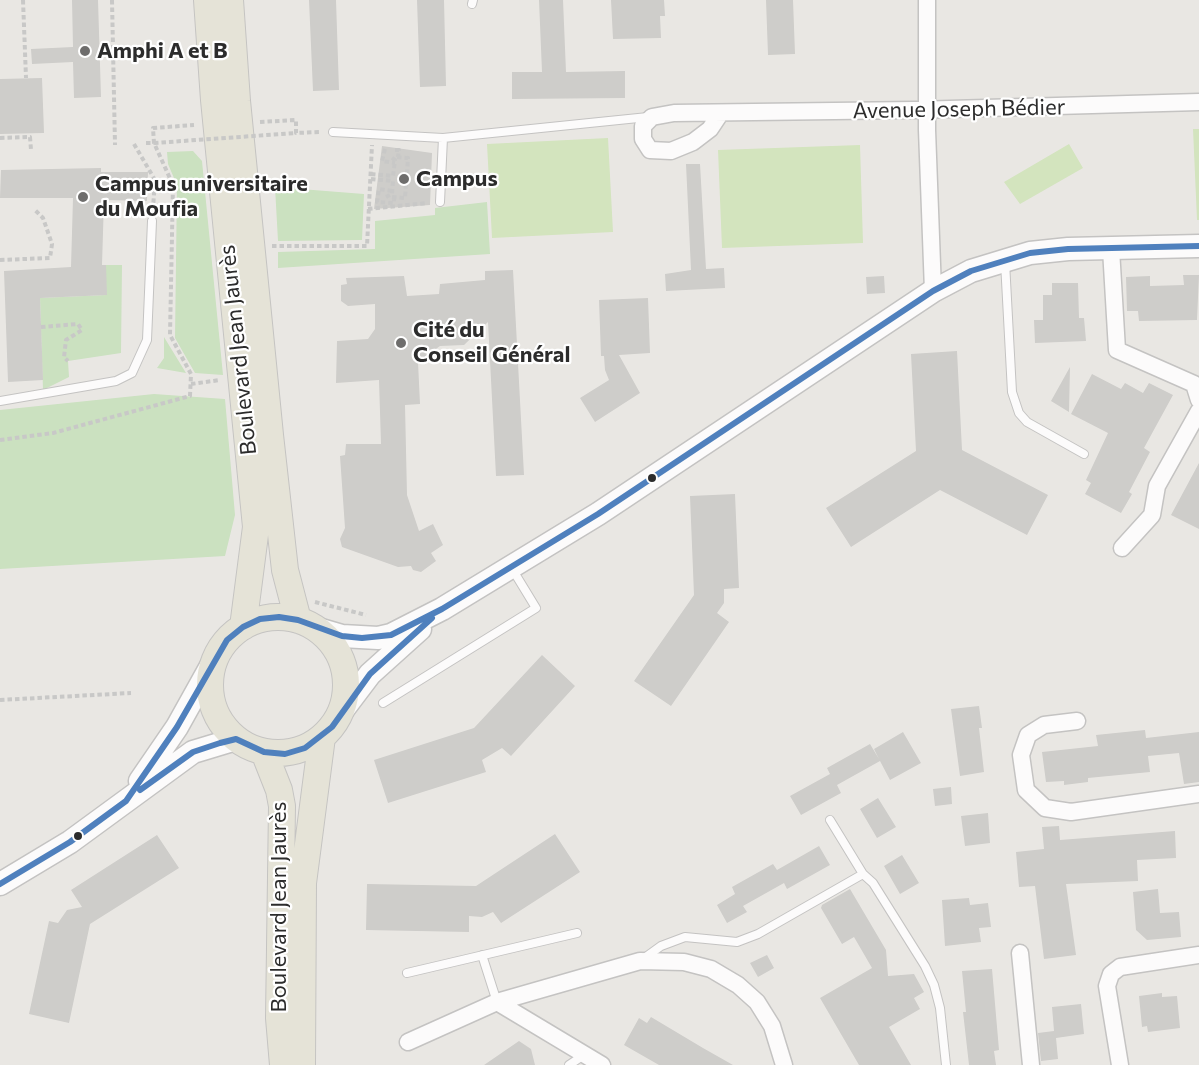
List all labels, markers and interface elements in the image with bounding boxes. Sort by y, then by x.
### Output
place label: Amphi A et B [97,38,228,64]
marker: Amphi A et B [78,44,92,58]
street label: Avenue Joseph Bédier [852,94,1066,124]
place label: Campus [416,166,498,192]
place label: Campus universitaire du Moufia [95,171,308,222]
marker: Campus [397,172,411,186]
marker: Campus universitaire du Moufia [76,190,90,204]
street label: Boulevard Jean Jaurès [214,244,262,456]
place label: Cité du Conseil Général [413,317,570,368]
marker: Cité du Conseil Général [394,336,408,350]
unlabelled marker [646,472,658,484]
street label: Boulevard Jean Jaurès [266,802,292,1012]
unlabelled marker [72,830,84,842]

